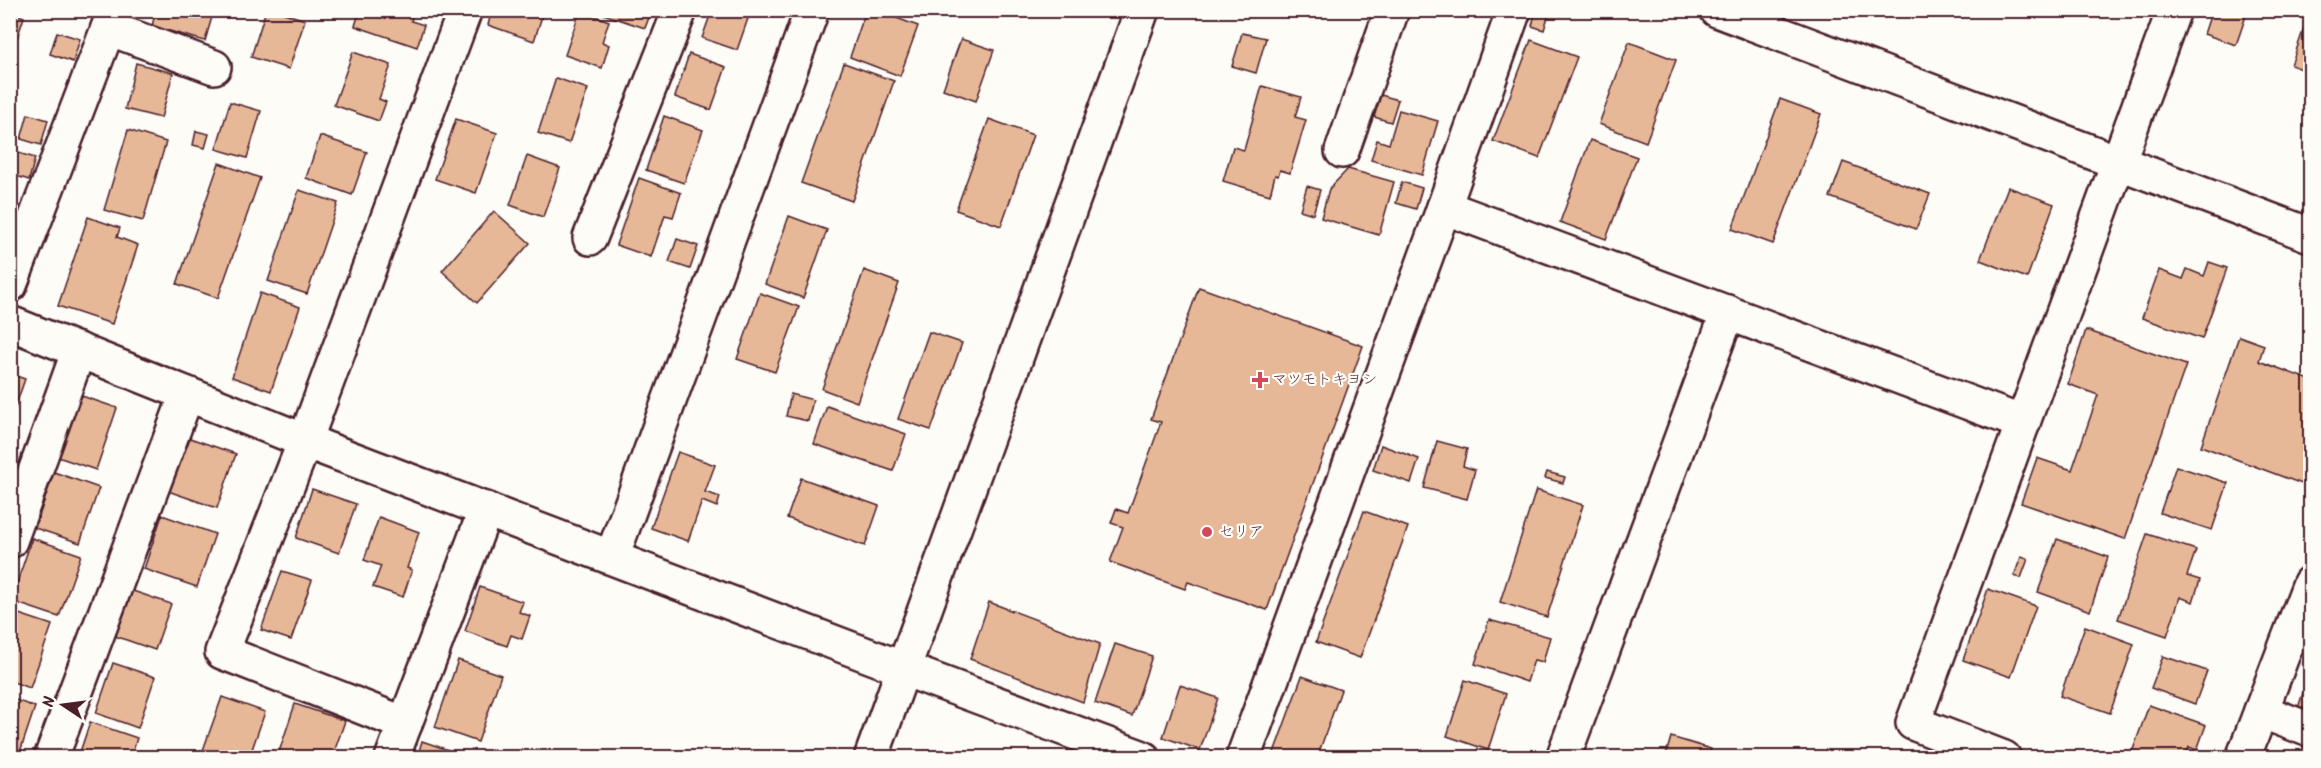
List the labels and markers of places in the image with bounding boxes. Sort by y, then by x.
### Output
place label: マツモトキヨシ [1272,368,1377,392]
marker: マツモトキヨシ [1253,373,1267,387]
place label: セリア [1219,520,1264,544]
marker: セリア [1200,525,1214,539]

